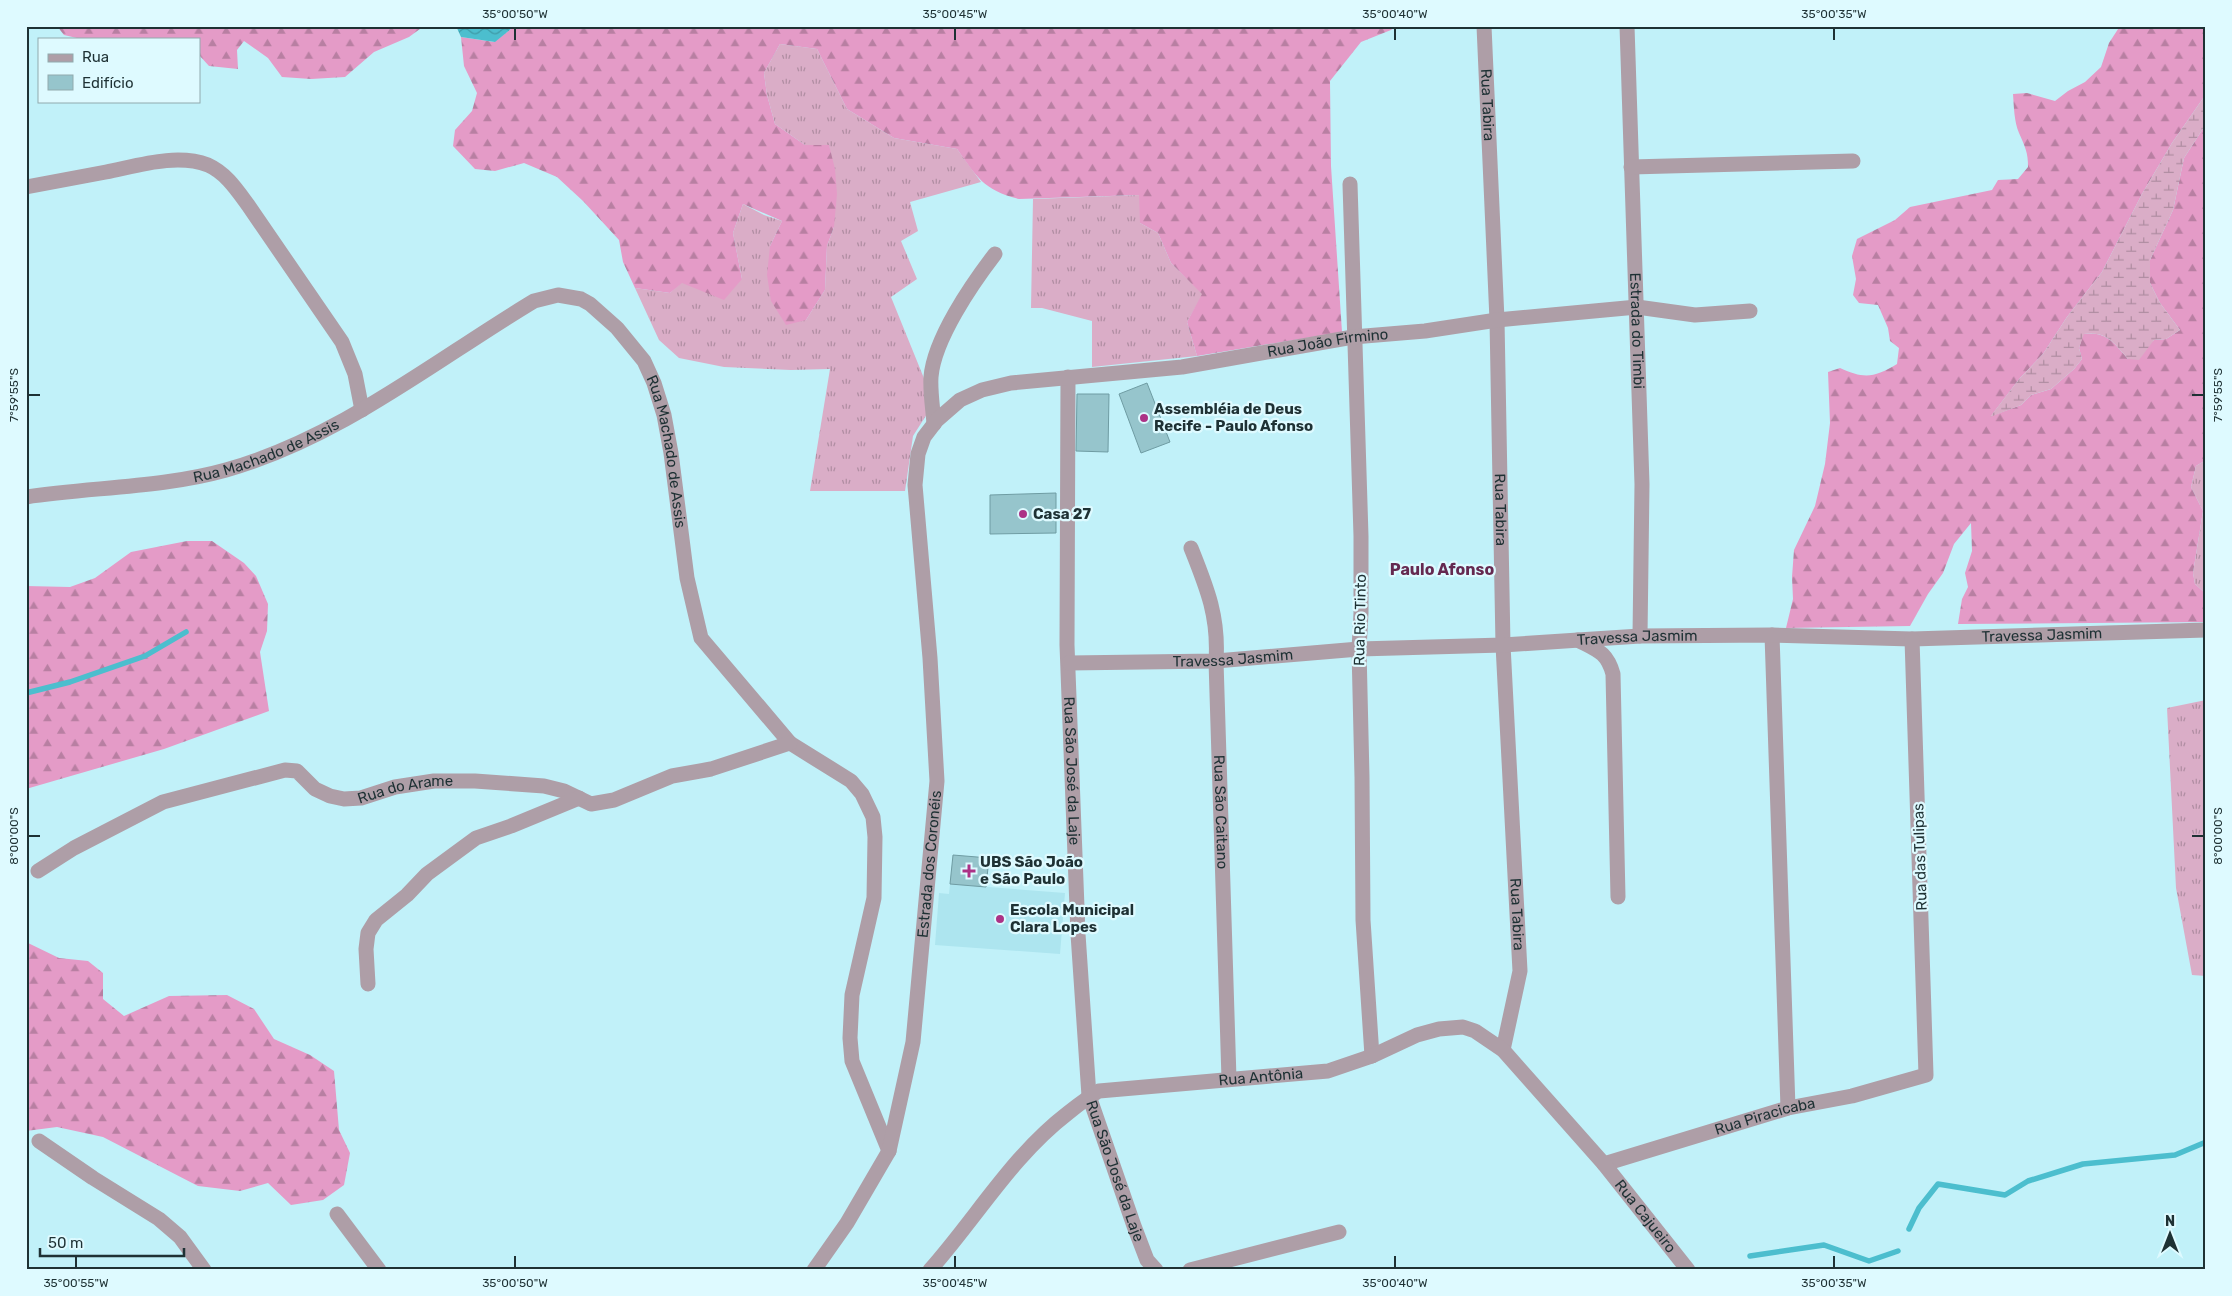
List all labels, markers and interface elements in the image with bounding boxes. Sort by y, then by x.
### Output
text: 35°00'50"W [482,7,548,21]
text: 35°00'45"W [923,7,988,21]
text: 35°00'40"W [1362,7,1428,21]
text: 35°00'35"W [1801,7,1867,21]
legend [38,38,200,102]
text: Rua [82,48,109,66]
street label: Rua Tabira [1477,68,1498,142]
text: Edifício [82,74,134,92]
street label: Estrada do Timbi [1626,272,1648,389]
street label: Rua João Firmino [1266,325,1389,361]
text: 7°59'55"S [7,368,21,422]
text: 7°59'55"S [2211,368,2225,422]
street label: Rua Machado de Assis [643,372,690,529]
place label: Assembléia de Deus Recife - Paulo Afonso [1154,400,1313,435]
marker: Assembléia de Deus Recife - Paulo Afonso [1138,412,1150,424]
street label: Rua Machado de Assis [191,415,343,486]
street label: Rua Tabira [1491,473,1510,546]
place label: Casa 27 [1033,505,1091,523]
marker: Casa 27 [1017,508,1029,520]
district label: Paulo Afonso [1390,560,1494,579]
street label: Rua Rio Tinto [1350,574,1370,666]
street label: Travessa Jasmim [1981,624,2103,646]
street label: Travessa Jasmim [1576,627,1698,649]
street label: Travessa Jasmim [1173,646,1294,671]
street label: Rua São José da Laje [1060,696,1084,846]
street label: Rua São Caitano [1210,754,1231,870]
street label: Rua do Arame [355,772,453,808]
street label: Estrada dos Coronéis [914,789,945,939]
street label: Rua das Tulipas [1909,803,1931,911]
text: 8°00'00"S [7,807,21,865]
text: 8°00'00"S [2211,807,2225,865]
place label: UBS São João e São Paulo [980,853,1083,888]
marker: UBS São João e São Paulo [962,864,976,878]
street label: Rua Tabira [1506,878,1528,951]
place label: Escola Municipal Clara Lopes [1010,901,1134,936]
marker: Escola Municipal Clara Lopes [994,913,1006,925]
street label: Rua Antônia [1218,1064,1304,1090]
street label: Rua Piracicaba [1713,1094,1817,1139]
street label: Rua São José da Laje [1082,1098,1148,1244]
street label: Rua Cajueiro [1611,1176,1680,1256]
north arrow [2144,1208,2194,1258]
text: N [2165,1213,2175,1230]
scale bar [40,1226,184,1258]
text: 50 m [48,1234,83,1252]
text: 35°00'55"W [43,1276,109,1290]
text: 35°00'50"W [482,1276,548,1290]
text: 35°00'45"W [923,1276,988,1290]
text: 35°00'40"W [1362,1276,1428,1290]
text: 35°00'35"W [1801,1276,1867,1290]

